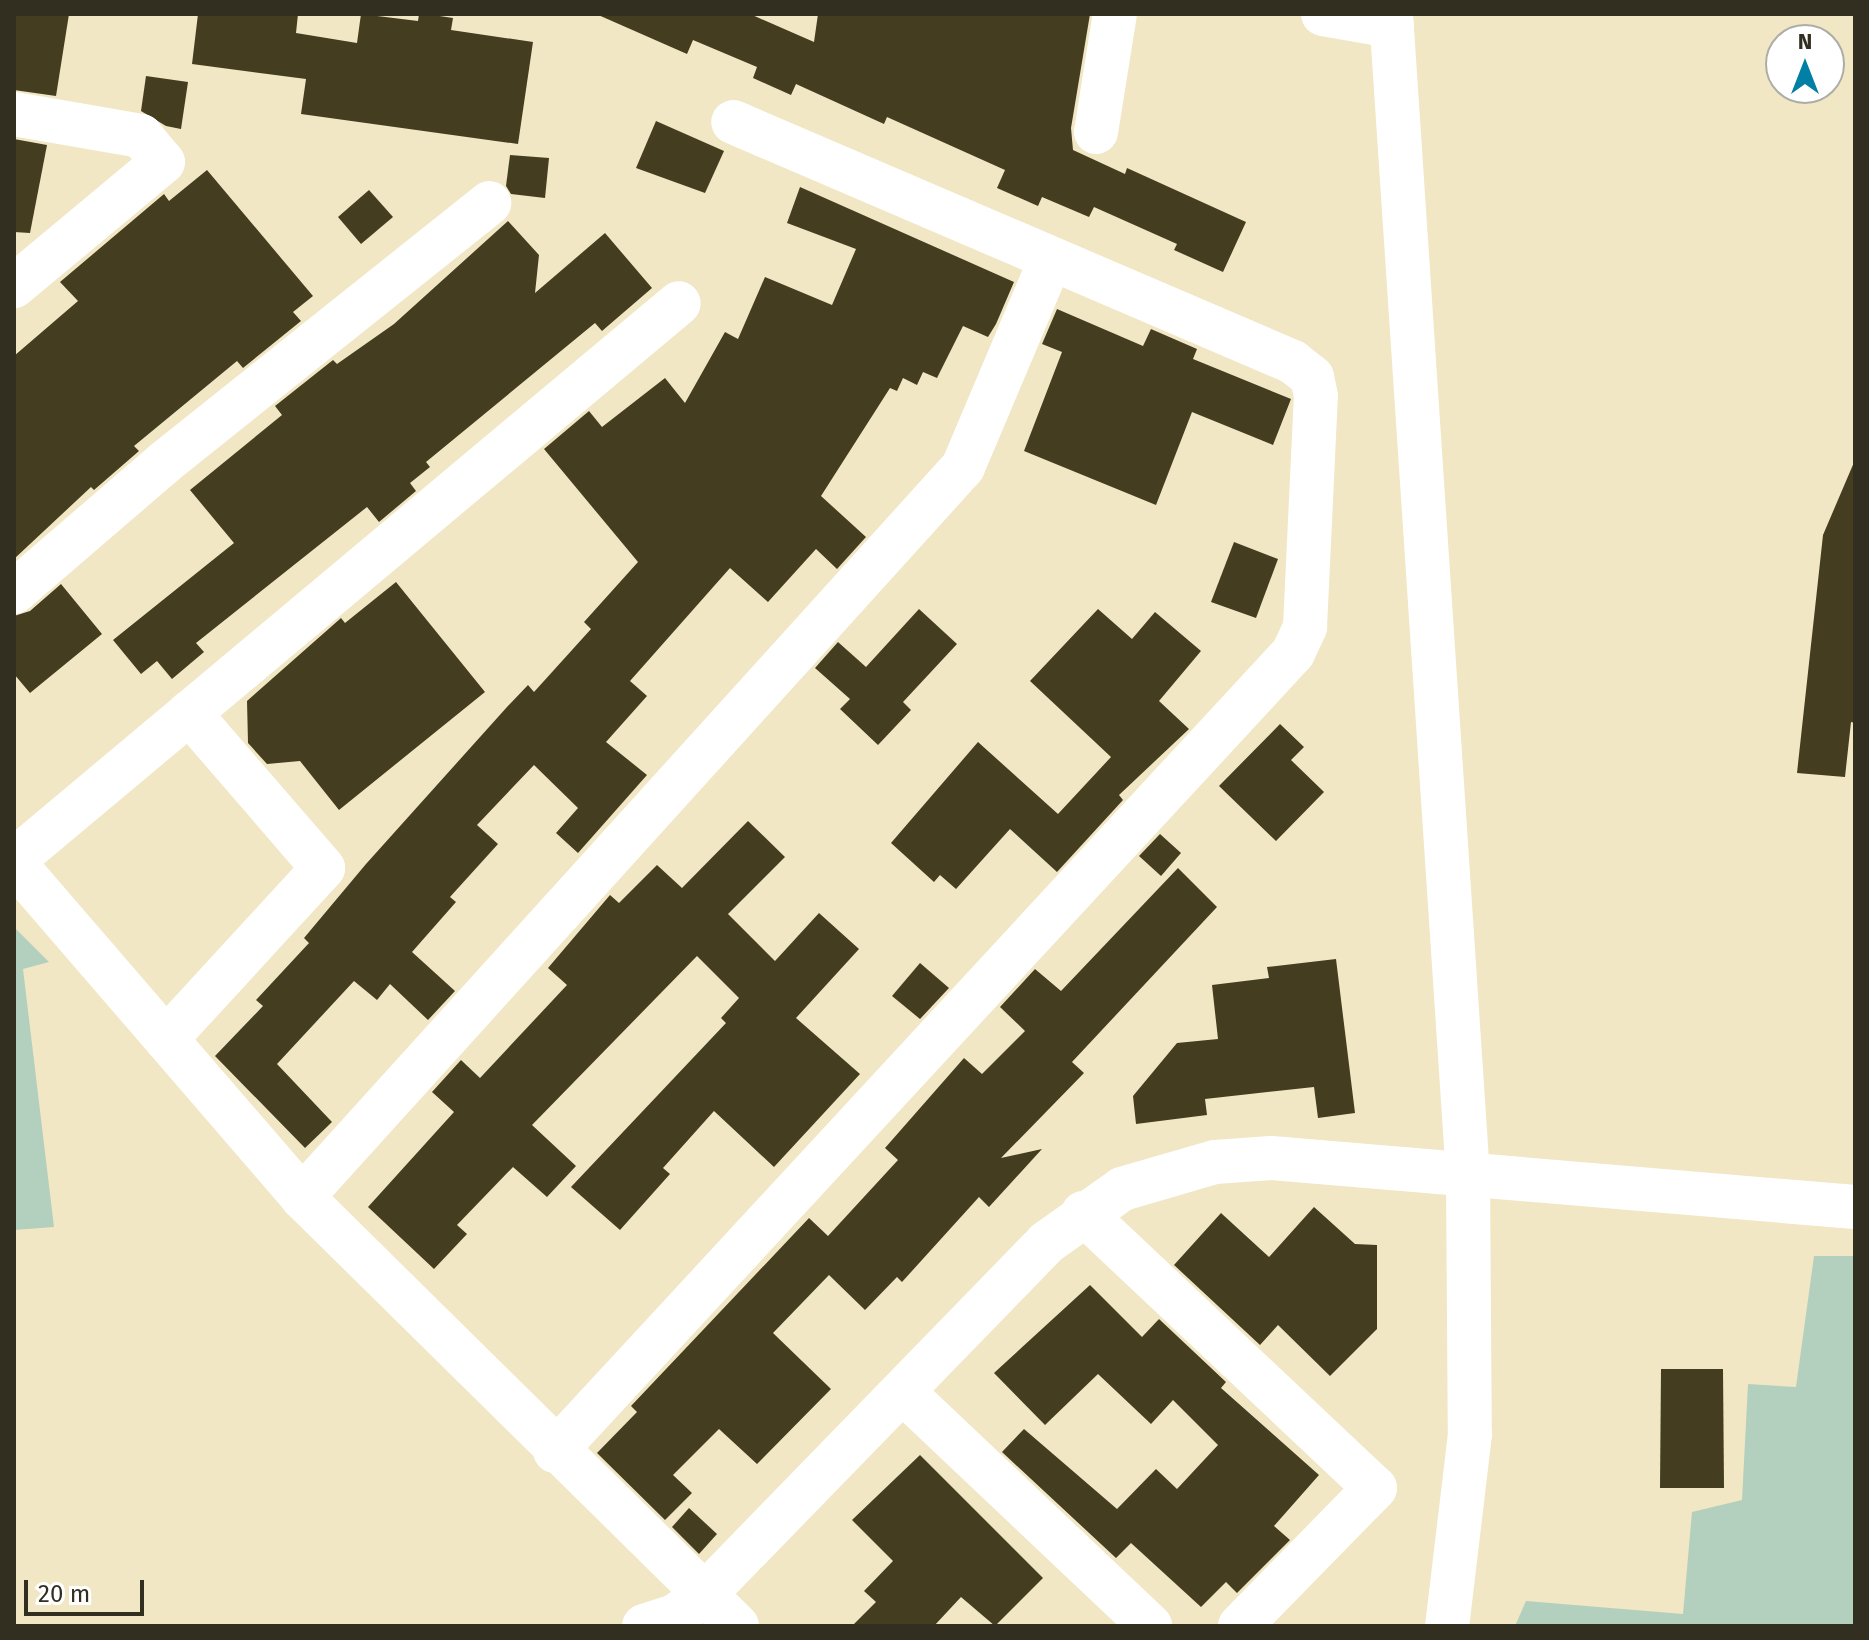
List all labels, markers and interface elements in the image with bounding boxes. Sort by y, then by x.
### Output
north arrow [1765,24,1845,104]
text: N [1798,28,1812,55]
scale bar [28,1564,148,1614]
text: 20 m [38,1580,90,1608]

